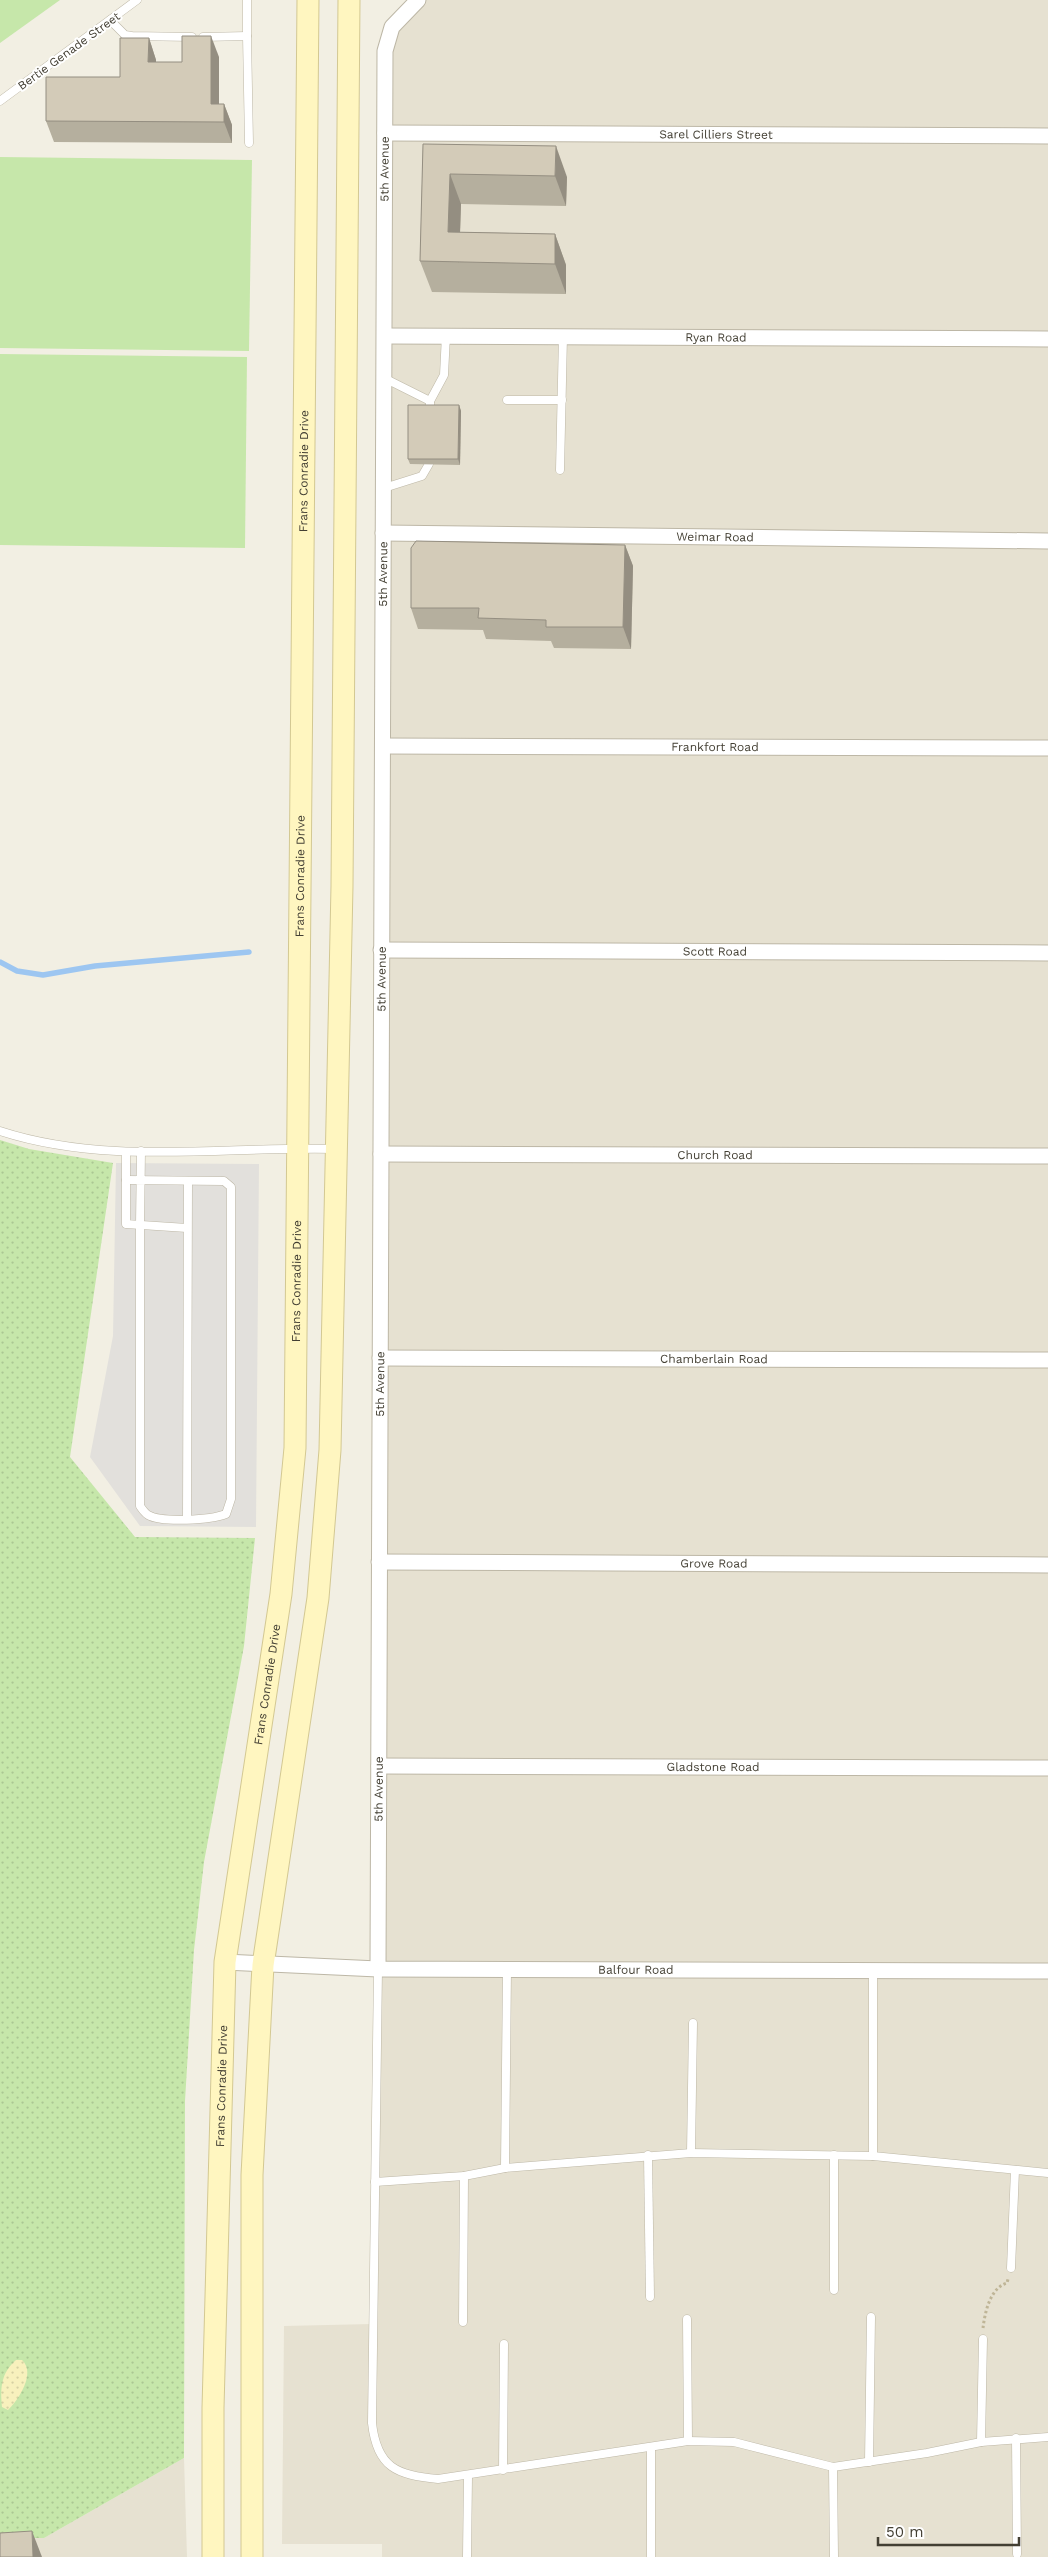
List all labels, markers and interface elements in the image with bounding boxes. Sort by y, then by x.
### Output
street label: Bertie Genade Street [15,9,123,93]
street label: Sarel Cilliers Street [659,127,773,142]
street label: 5th Avenue [377,136,392,202]
street label: Ryan Road [685,330,747,345]
street label: Frans Conradie Drive [296,410,311,532]
street label: Weimar Road [676,530,754,544]
street label: 5th Avenue [376,541,390,607]
street label: Frankfort Road [671,740,759,754]
street label: Frans Conradie Drive [293,815,308,937]
street label: Scott Road [683,944,747,959]
street label: 5th Avenue [374,946,389,1012]
street label: Church Road [677,1148,753,1162]
street label: Frans Conradie Drive [289,1220,304,1342]
street label: 5th Avenue [373,1351,387,1417]
street label: Chamberlain Road [660,1352,768,1366]
street label: Grove Road [680,1556,748,1571]
street label: Frans Conradie Drive [251,1623,283,1746]
street label: 5th Avenue [372,1756,386,1822]
street label: Gladstone Road [666,1760,760,1774]
street label: Balfour Road [598,1963,674,1977]
street label: Frans Conradie Drive [213,2025,230,2147]
scale bar [878,2514,1019,2546]
text: 50 m [886,2523,923,2541]

